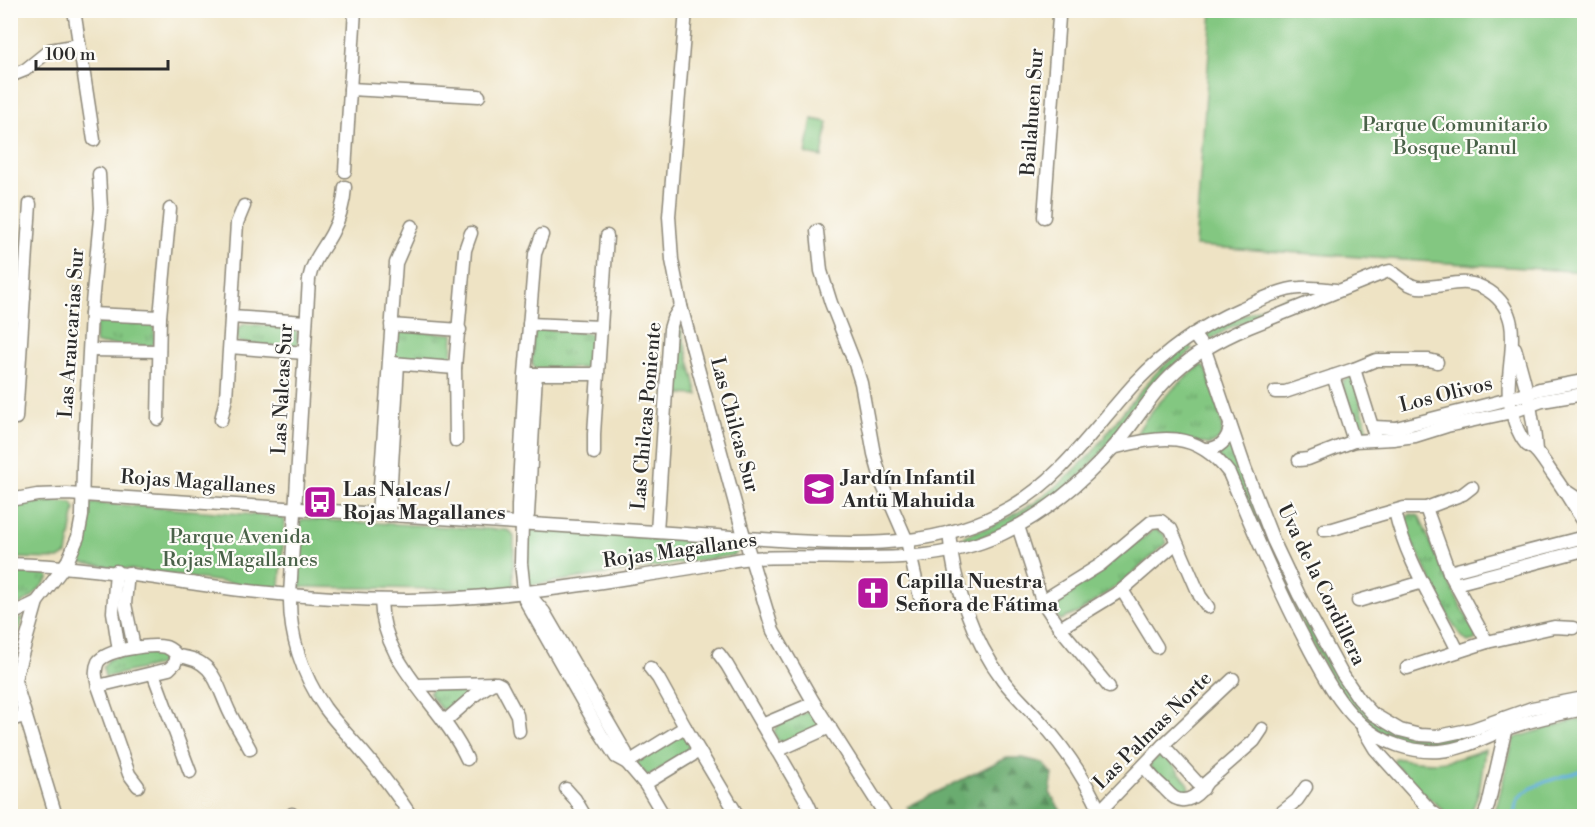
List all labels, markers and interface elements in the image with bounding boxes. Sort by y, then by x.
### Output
scale bar [36,33,168,71]
text: 100 m [45,43,96,66]
street label: Bailahuen Sur [1016,47,1050,178]
park label: Parque Comunitario Bosque Panul [1362,113,1548,161]
street label: Las Araucarias Sur [54,247,90,419]
street label: Las Chilcas Poniente [626,321,668,511]
street label: Las Nalcas Sur [267,322,299,455]
street label: Las Chilcas Sur [704,355,764,496]
street label: Los Olivos [1397,371,1495,419]
street label: Rojas Magallanes [120,465,276,501]
place label: Jardín Infantil Antü Mahuida [839,466,976,514]
school or university icon: Jardín Infantil Antü Mahuida [801,471,837,507]
place label: Las Nalcas / Rojas Magallanes [343,478,506,526]
bus stop icon: Las Nalcas / Rojas Magallanes [302,484,338,520]
street label: Uva de la Cordillera [1271,500,1371,671]
park label: Parque Avenida Rojas Magallanes [162,525,318,573]
street label: Rojas Magallanes [601,528,759,574]
place label: Capilla Nuestra Señora de Fátima [896,570,1059,618]
church icon: Capilla Nuestra Señora de Fátima [855,575,891,611]
street label: Las Palmas Norte [1088,666,1218,796]

